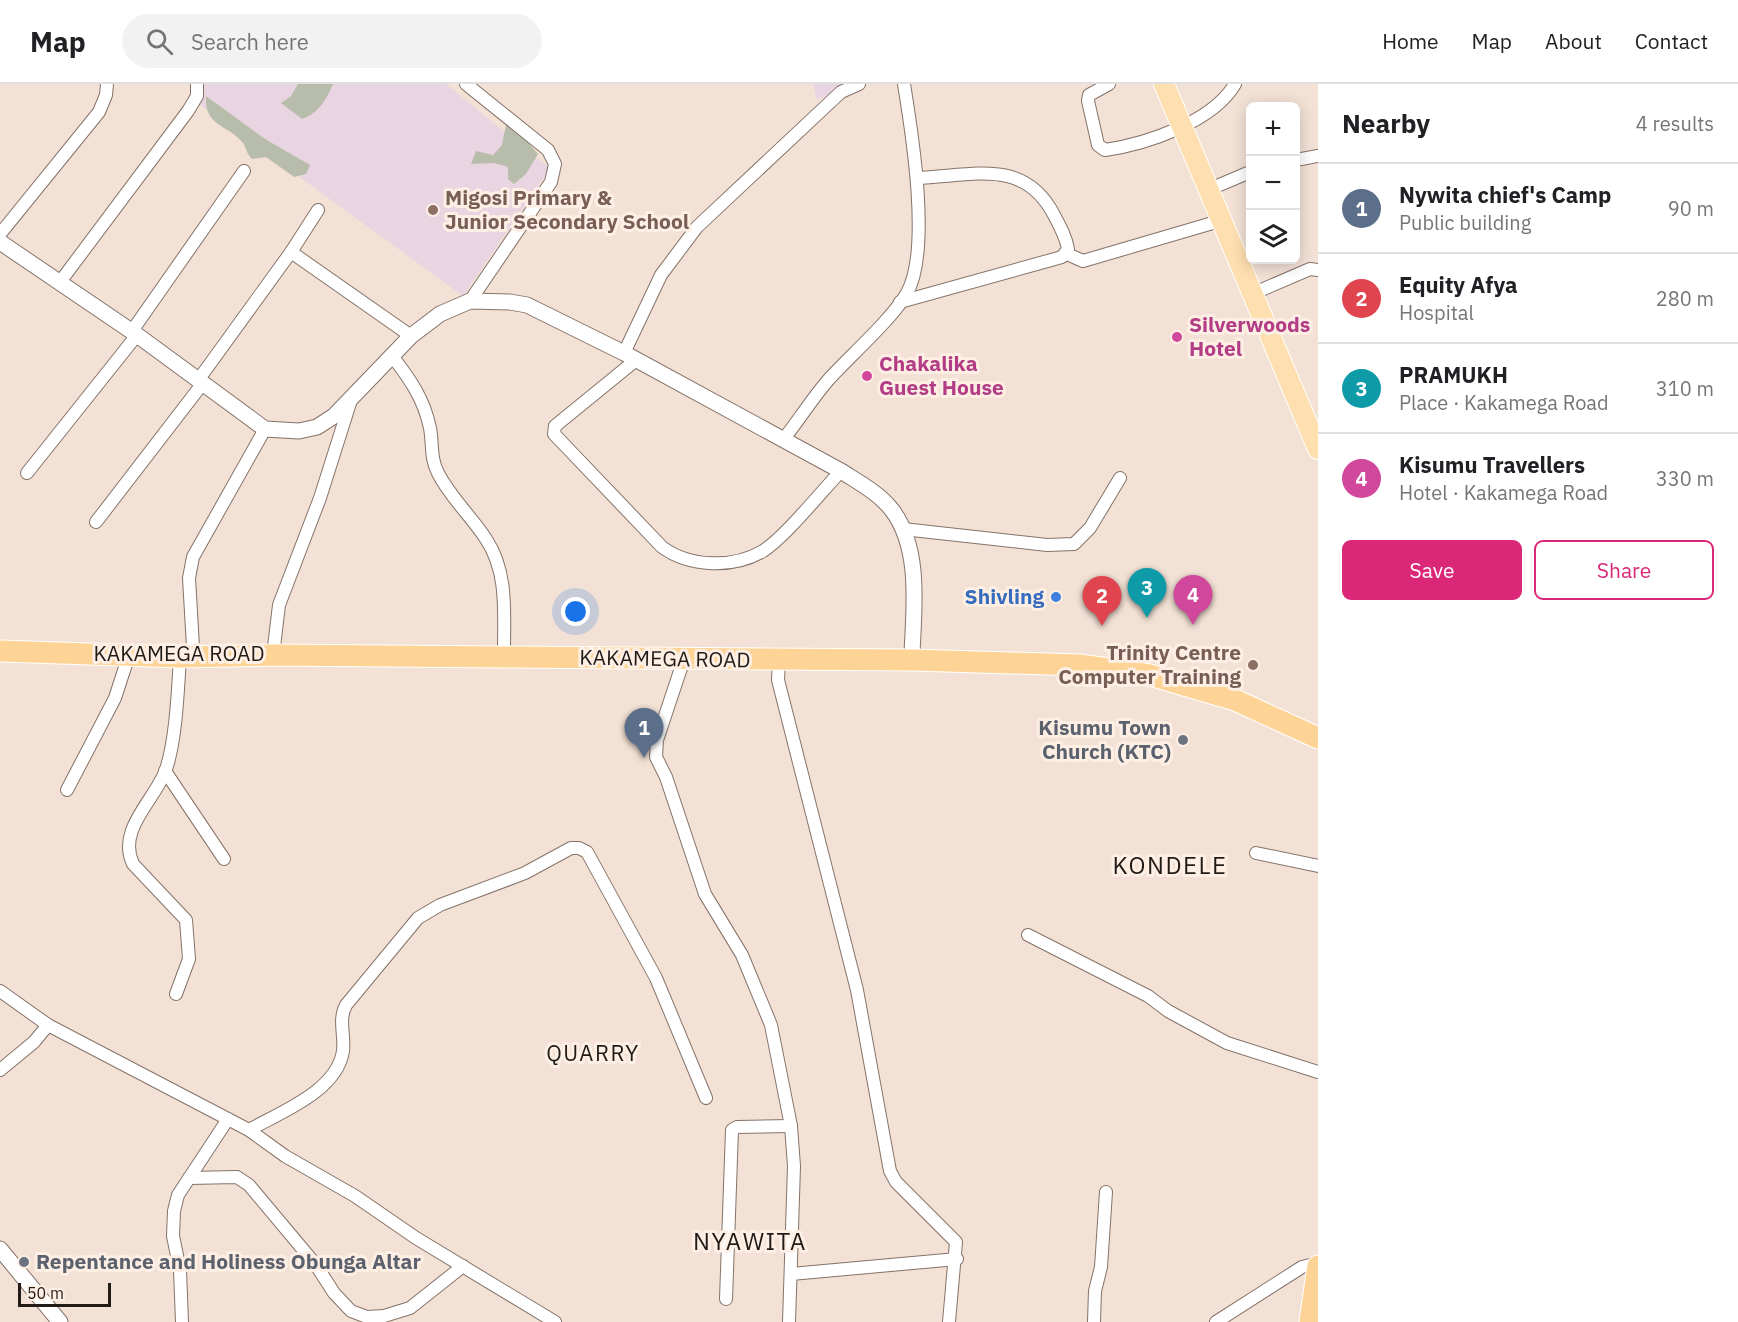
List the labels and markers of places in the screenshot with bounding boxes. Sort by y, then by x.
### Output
place label: Migosi Primary & Junior Secondary School [445,183,689,235]
marker: Migosi Primary & Junior Secondary School [426,203,440,217]
place label: Silverwoods Hotel [1189,310,1310,362]
marker: Silverwoods Hotel [1170,330,1184,344]
place label: Chakalika Guest House [879,349,1004,401]
marker: Chakalika Guest House [860,369,874,383]
pin: 3 [1128,568,1166,618]
pin: 2 [1082,576,1122,626]
pin: 4 [1174,576,1212,625]
place label: Shivling [965,582,1044,610]
marker: Shivling [1049,590,1063,604]
place label: Trinity Centre Computer Training [1058,638,1241,690]
marker: Trinity Centre Computer Training [1246,658,1260,672]
pin: 1 [624,708,664,758]
place label: Kisumu Town Church (KTC) [1038,713,1171,765]
marker: Kisumu Town Church (KTC) [1176,733,1190,747]
place label: Repentance and Holiness Obunga Altar [36,1247,422,1275]
marker: Repentance and Holiness Obunga Altar [17,1255,31,1269]

